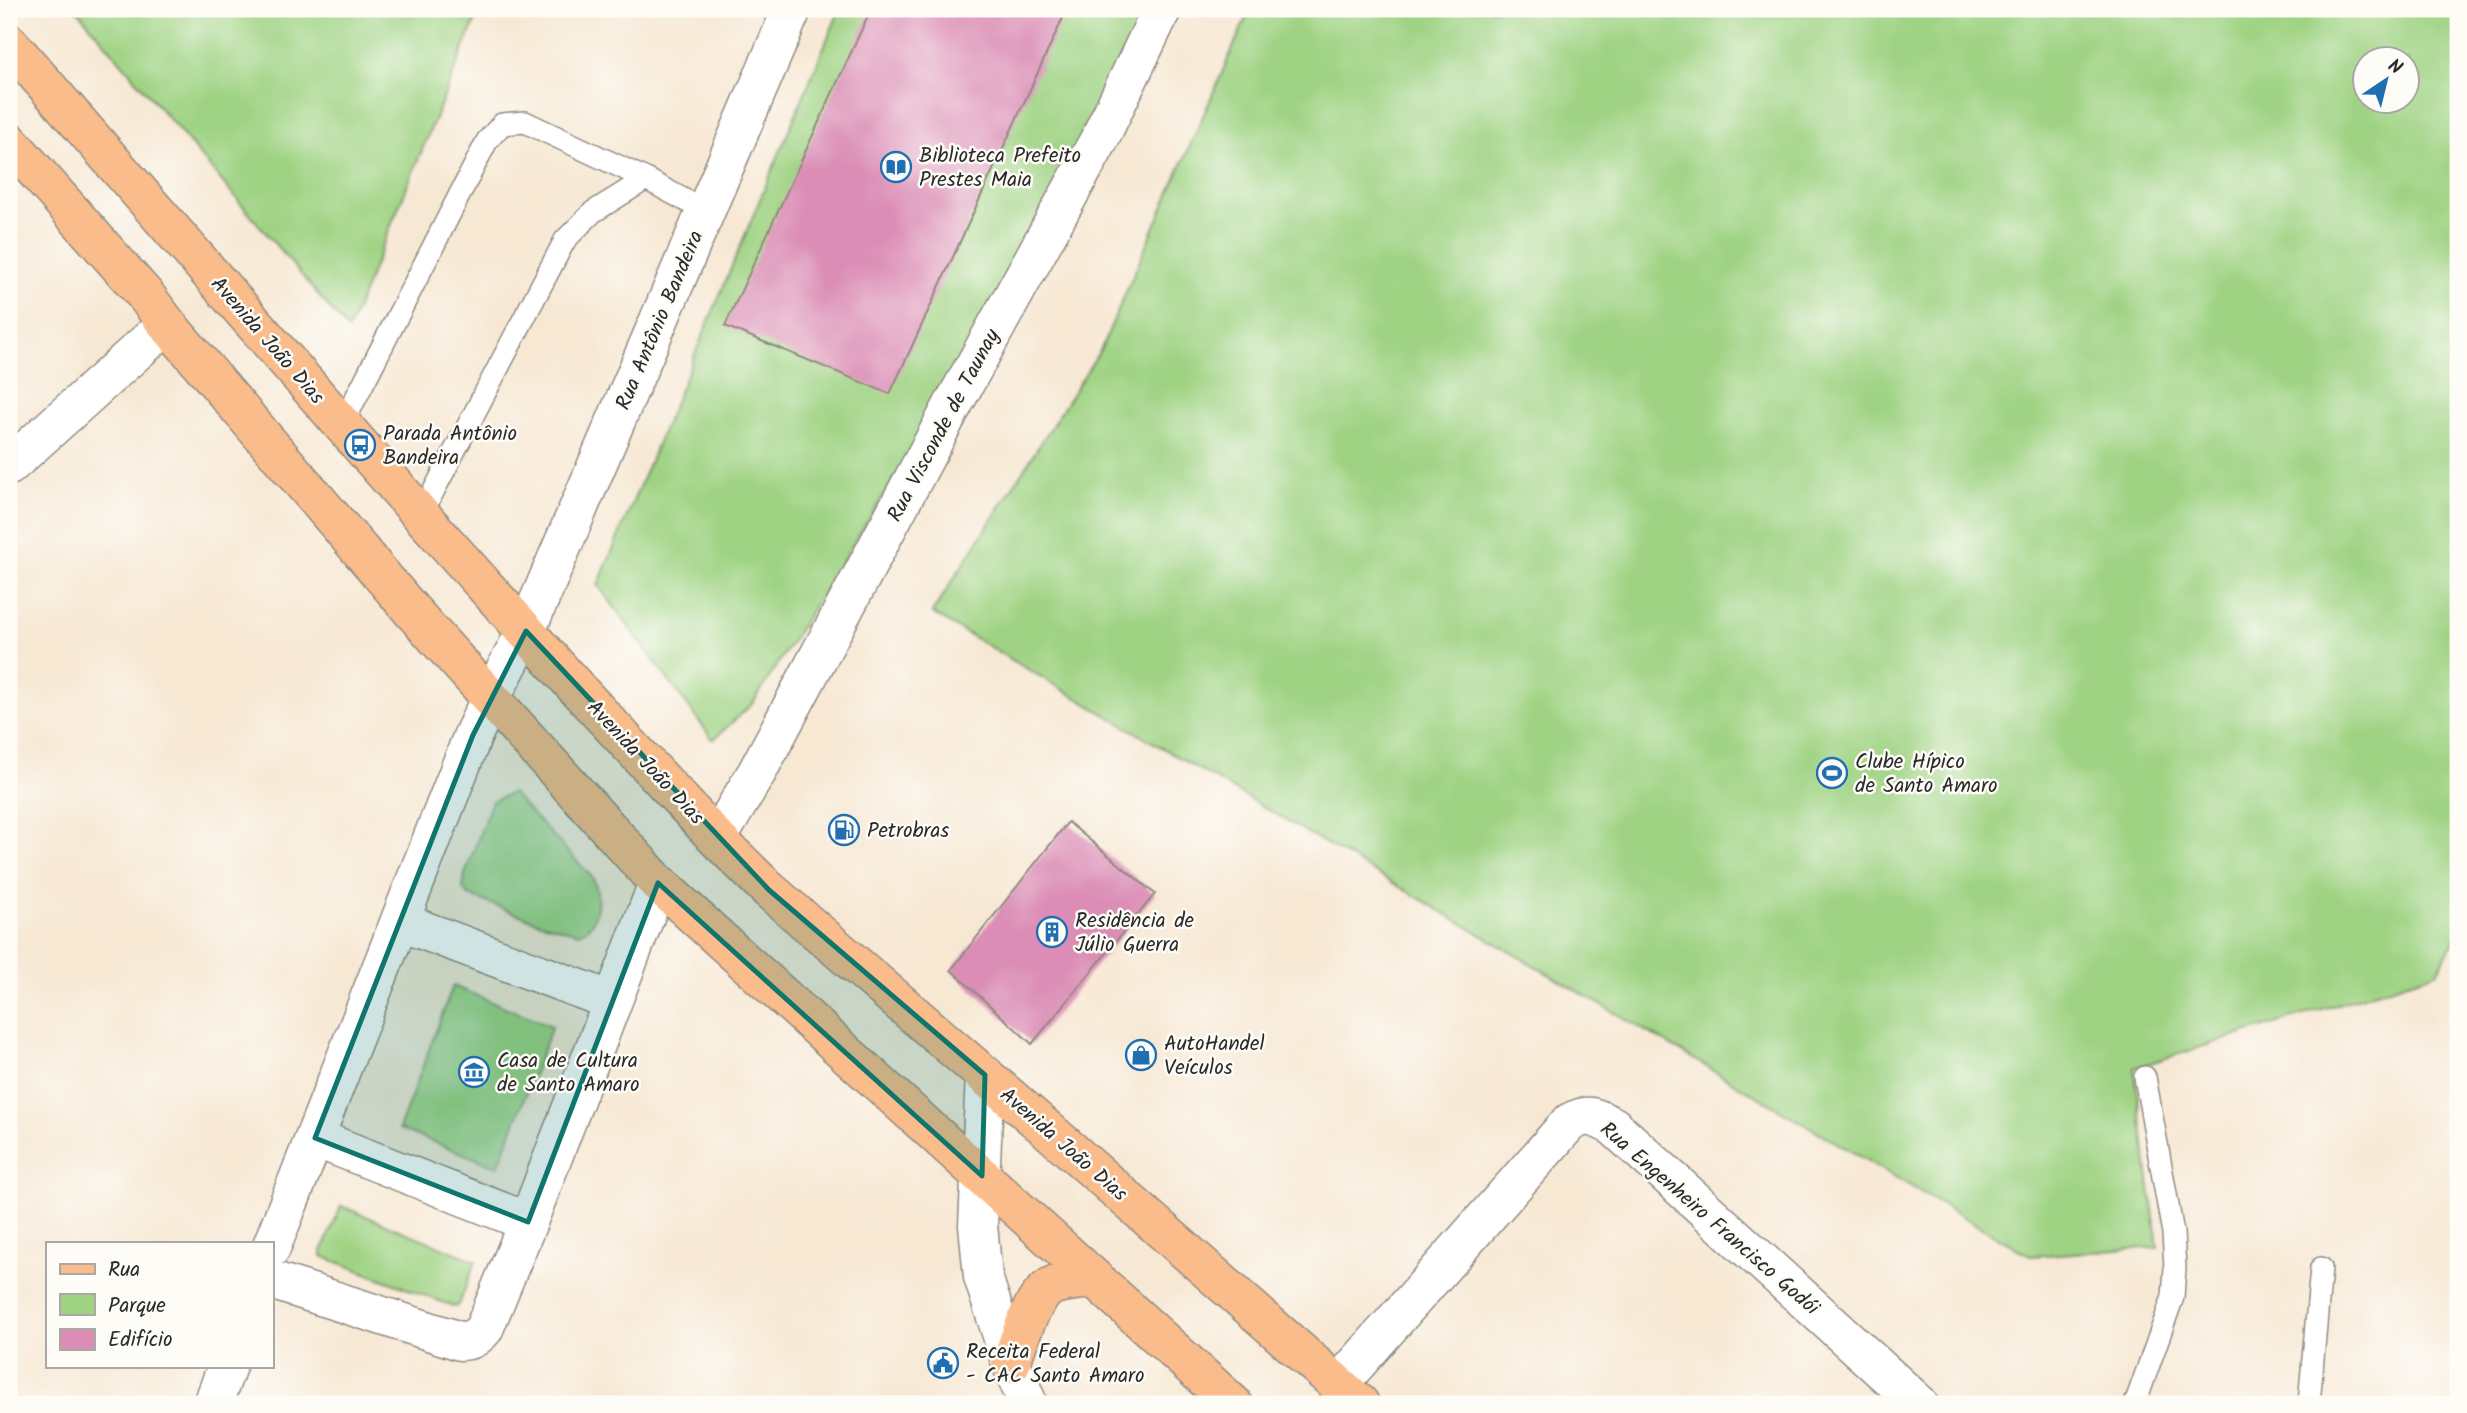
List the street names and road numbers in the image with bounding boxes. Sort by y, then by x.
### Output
street label: Rua Antônio Bandeira [608,226,713,416]
street label: Avenida João Dias [202,270,332,412]
street label: Rua Visconde de Taunay [879,323,1009,528]
street label: Avenida João Dias [578,693,712,833]
street label: Avenida João Dias [992,1080,1134,1210]
street label: Rua Engenheiro Francisco Godói [1592,1114,1827,1325]

